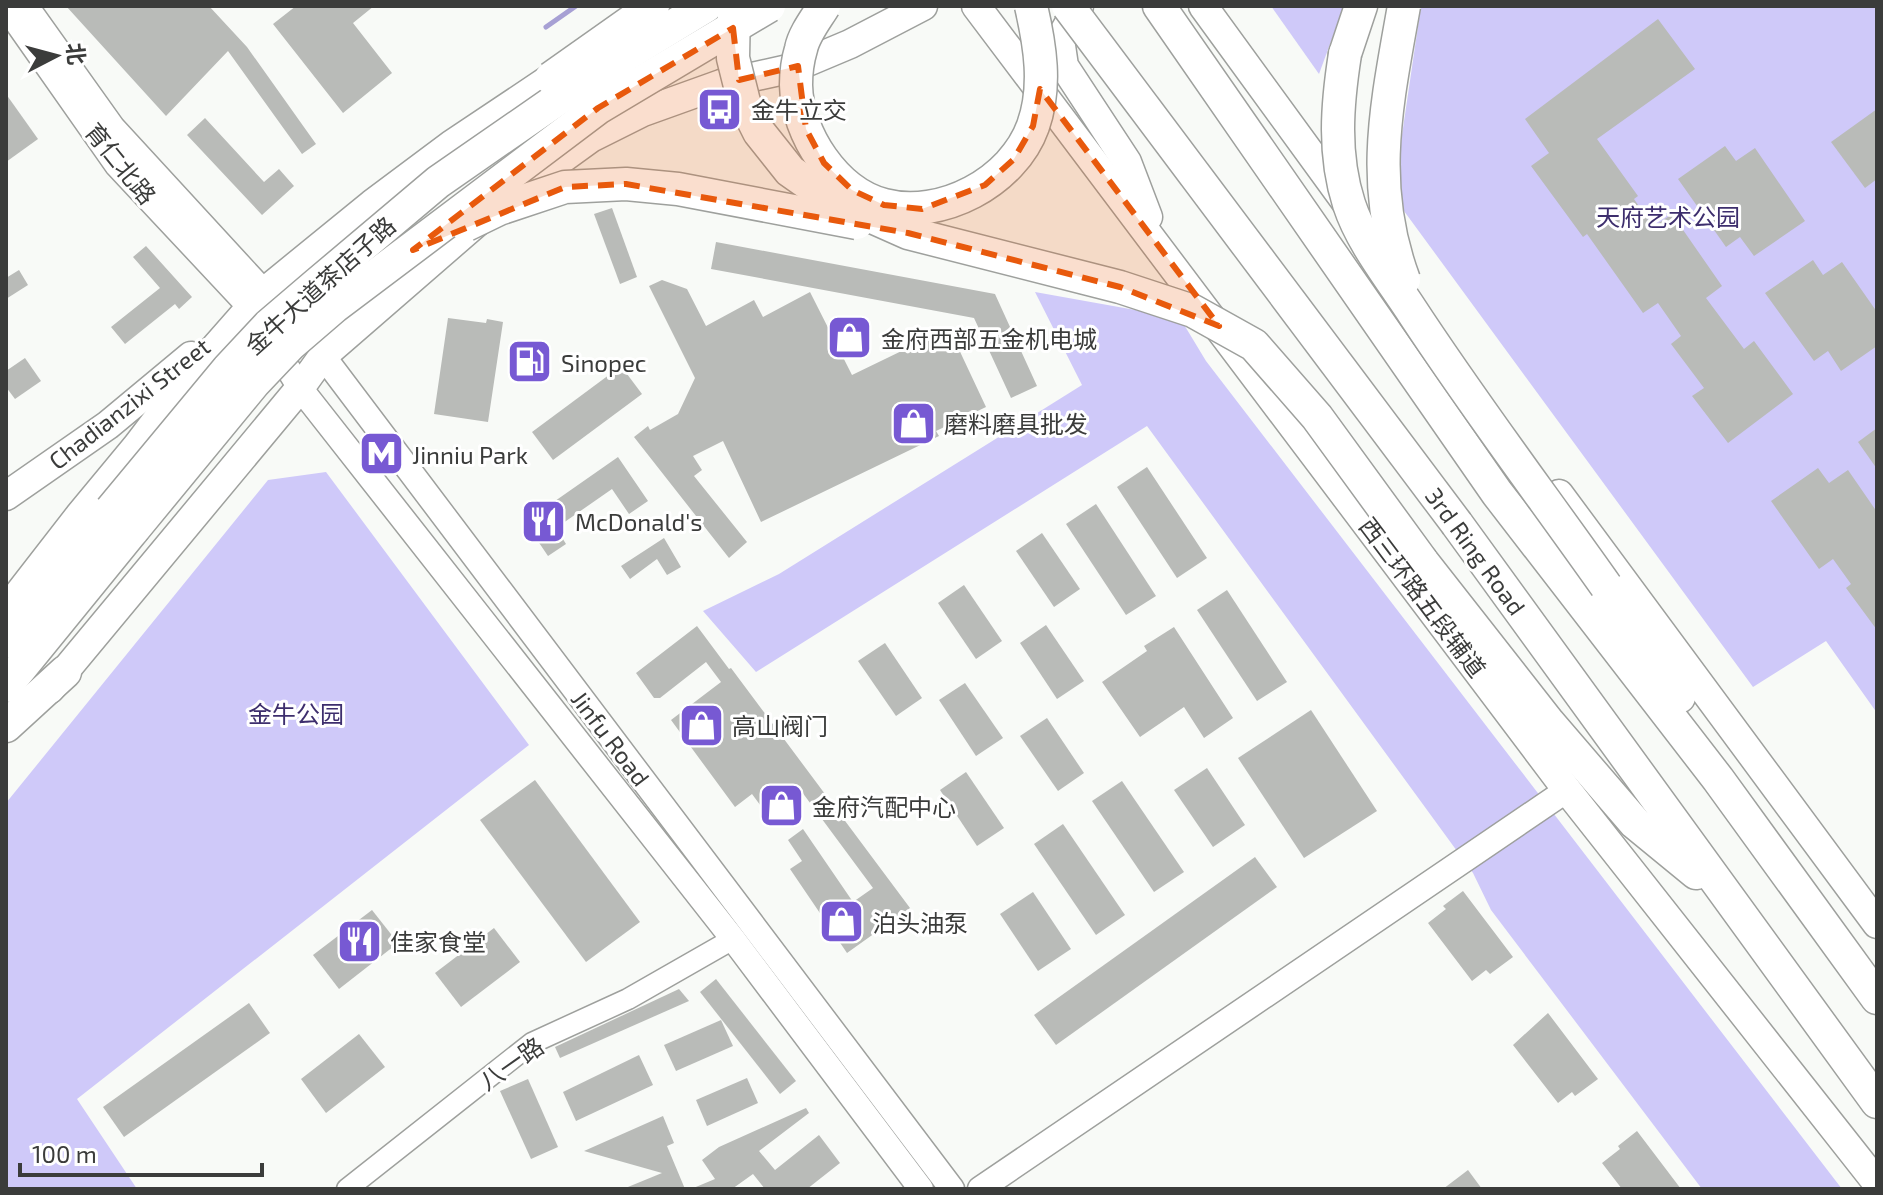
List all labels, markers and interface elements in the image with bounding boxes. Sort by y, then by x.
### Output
north arrow [16,16,96,96]
text: 北 [63,41,91,66]
bus stop icon: 金牛立交 [696,85,744,133]
place label: 金牛立交 [751,95,847,124]
street label: 育仁北路 [80,117,162,209]
park label: 天府艺术公园 [1596,202,1740,231]
street label: 金牛大道茶店子路 [239,210,401,360]
shop icon: 金府西部五金机电城 [826,314,874,362]
place label: 金府西部五金机电城 [881,324,1097,353]
street label: Chadianzixi Street [43,331,215,475]
fuel station icon: Sinopec [506,338,554,386]
place label: Sinopec [561,348,647,377]
shop icon: 磨料磨具批发 [889,399,937,447]
place label: 磨料磨具批发 [944,409,1088,438]
metro station icon: Jinniu Park [357,430,405,478]
place label: Jinniu Park [412,440,528,469]
street label: 3rd Ring Road [1420,482,1532,620]
restaurant icon: McDonald's [520,497,568,545]
place label: McDonald's [575,507,703,536]
street label: 西三环路五段辅道 [1354,512,1492,682]
street label: Jinfu Road [566,685,656,791]
park label: 金牛公园 [248,699,344,728]
shop icon: 高山阀门 [677,701,725,749]
place label: 高山阀门 [732,711,828,740]
shop icon: 金府汽配中心 [757,782,805,830]
place label: 金府汽配中心 [812,792,956,821]
shop icon: 泊头油泵 [817,898,865,946]
place label: 泊头油泵 [872,908,968,937]
restaurant icon: 佳家食堂 [335,917,383,965]
place label: 佳家食堂 [390,927,486,956]
street label: 八一路 [473,1030,549,1096]
scale bar [20,1127,262,1177]
text: 100 m [32,1139,97,1168]

